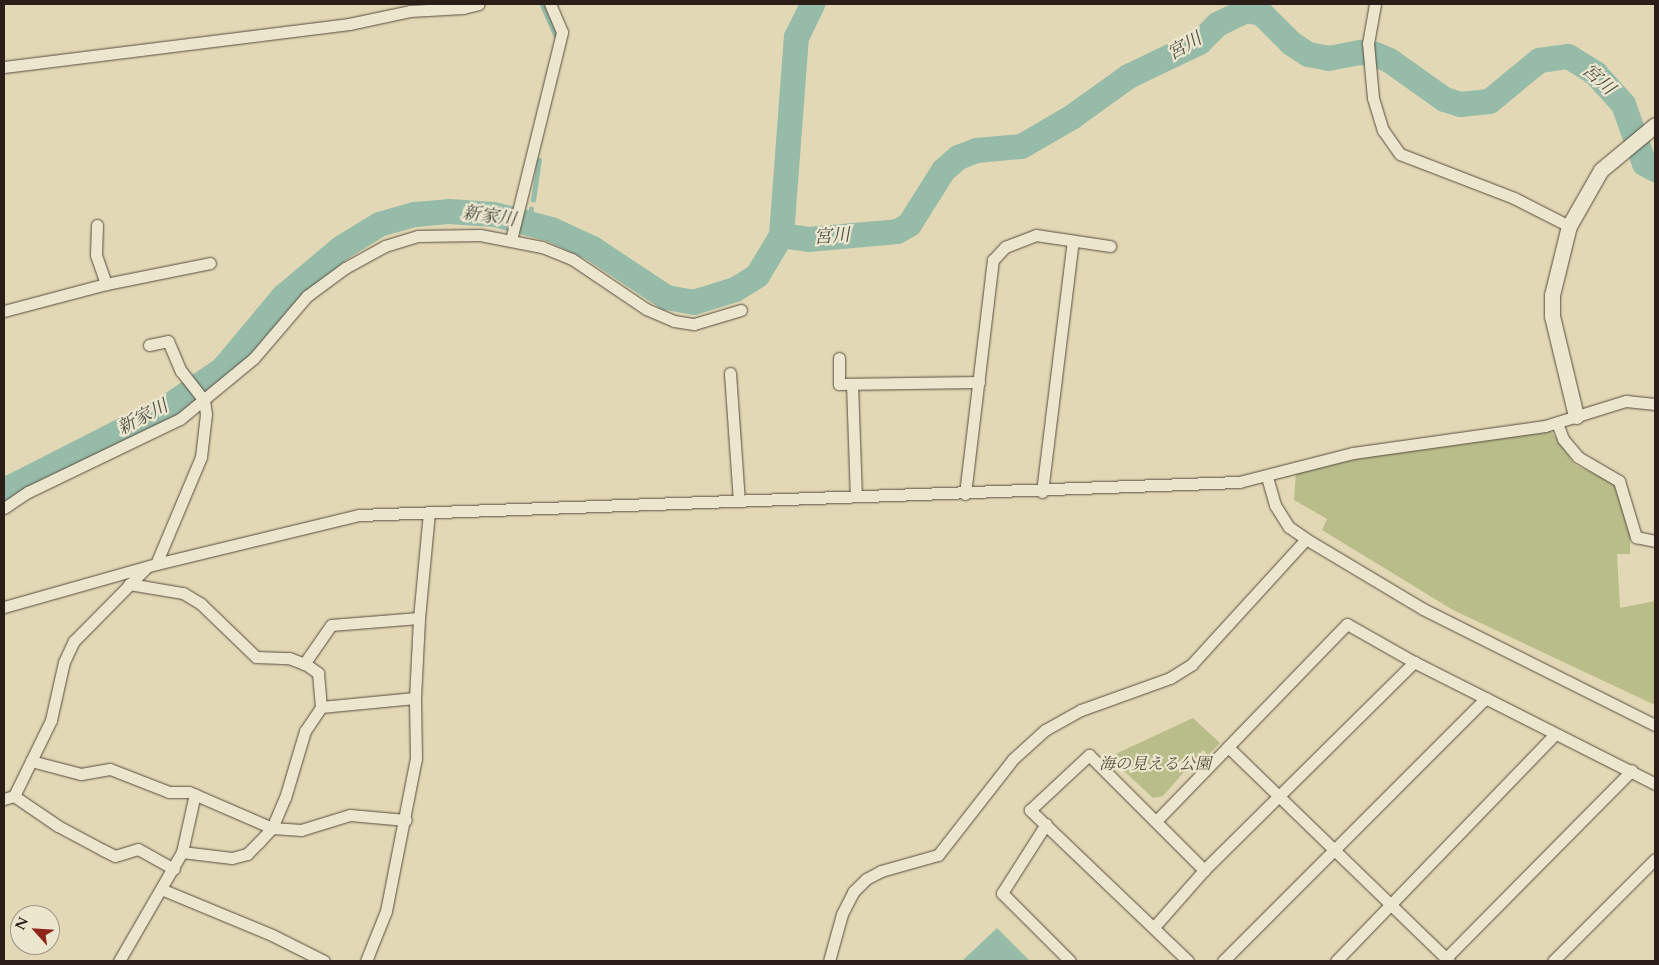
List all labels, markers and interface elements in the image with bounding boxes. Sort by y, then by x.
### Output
water label: 宮川 [1164,29,1206,65]
water label: 宮川 [1577,60,1619,100]
water label: 新家川 [461,203,517,231]
water label: 宮川 [813,225,851,249]
water label: 新家川 [114,396,172,440]
park label: 海の見える公園 [1099,754,1211,774]
north arrow [10,905,60,955]
text: N [11,914,33,933]

